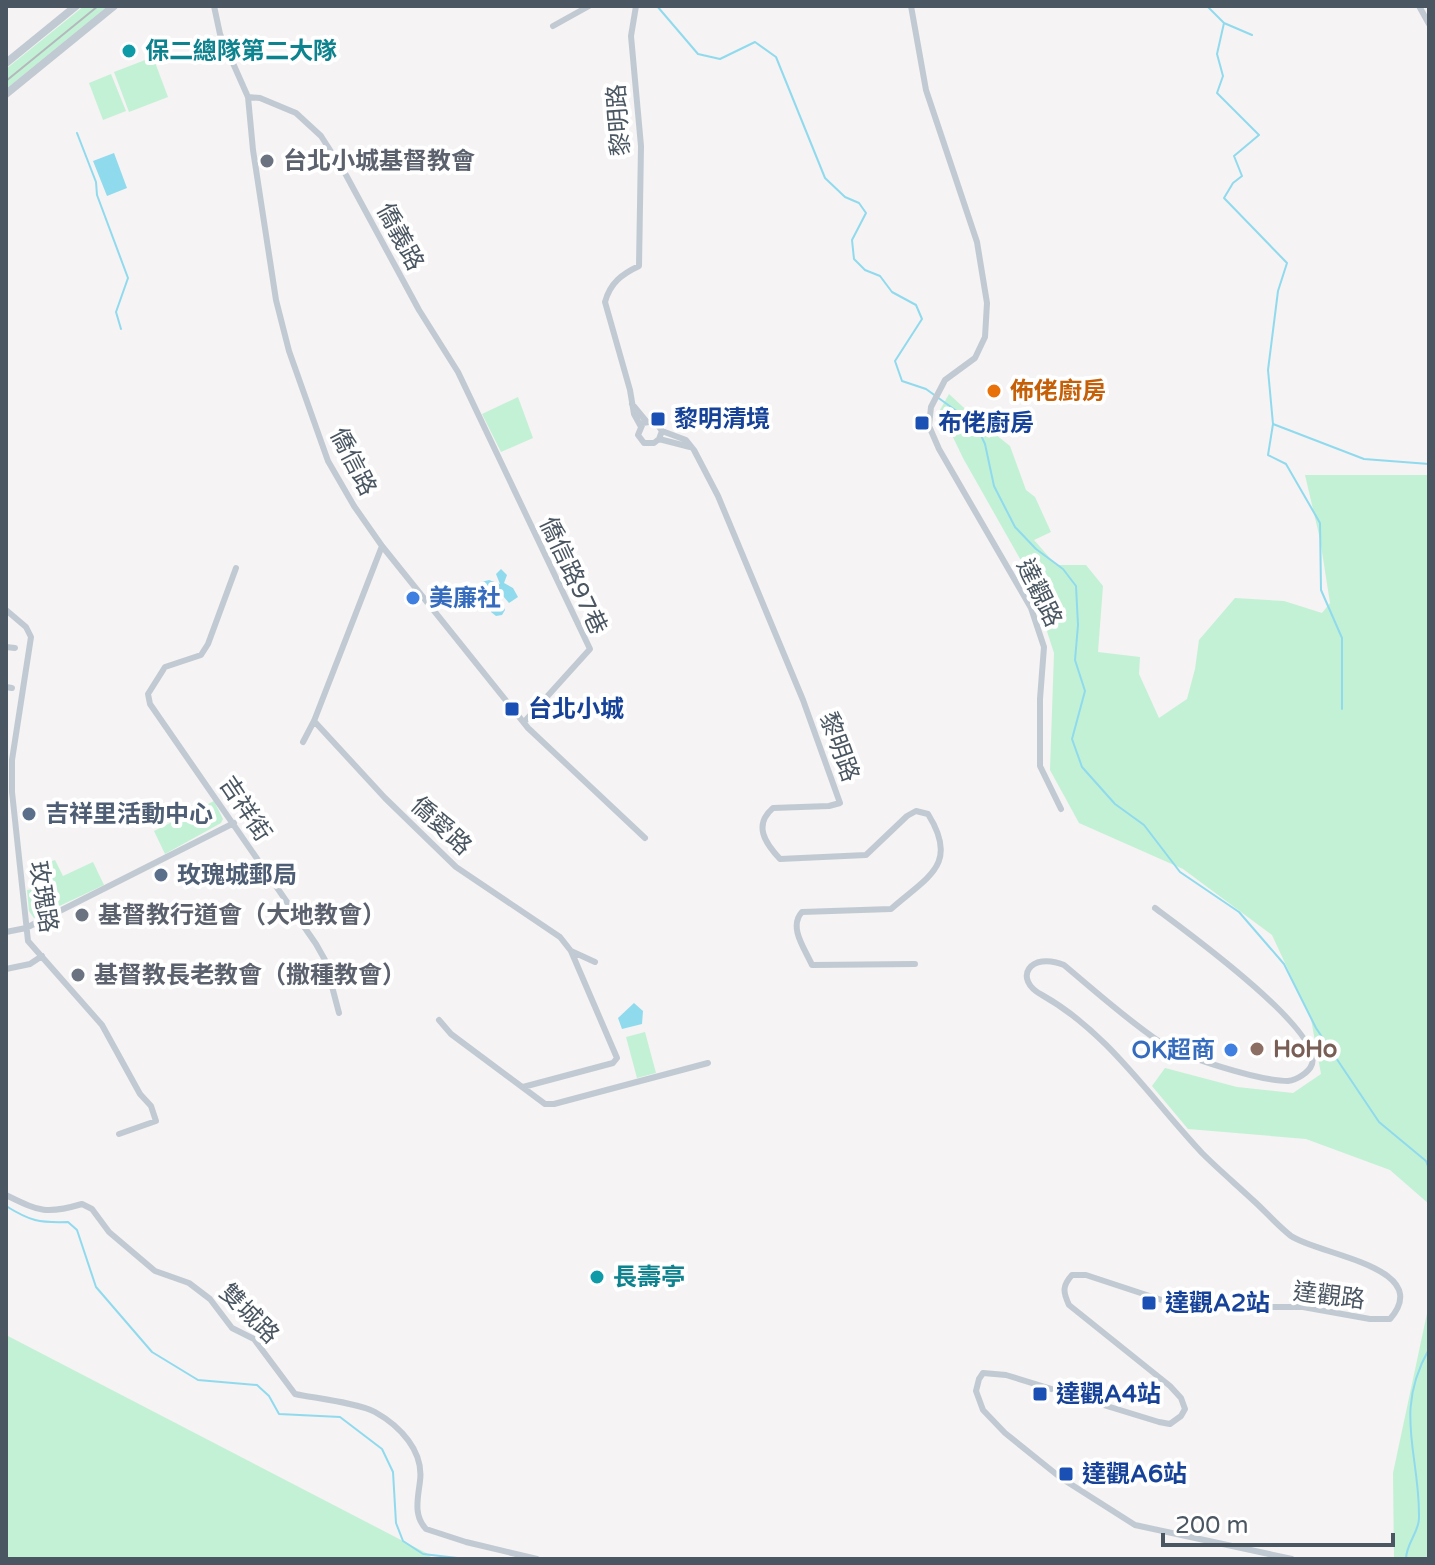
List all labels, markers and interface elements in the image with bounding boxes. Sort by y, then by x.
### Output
place label: 保二總隊第二大隊 [145,37,337,66]
marker: 保二總隊第二大隊 [120,42,138,60]
street label: 黎明路 [602,83,636,157]
place label: 台北小城基督教會 [283,147,475,176]
marker: 台北小城基督教會 [258,152,276,170]
street label: 僑義路 [370,198,430,276]
place label: 佈佬廚房 [1010,377,1106,406]
marker: 佈佬廚房 [985,382,1003,400]
place label: 黎明清境 [674,405,770,434]
place label: 布佬廚房 [938,409,1034,438]
marker: 黎明清境 [649,410,667,428]
marker: 布佬廚房 [913,414,931,432]
street label: 僑信路 [324,423,382,501]
street label: 僑信路97巷 [533,513,613,639]
street label: 達觀路 [1010,554,1068,632]
place label: 美廉社 [429,584,501,613]
marker: 美廉社 [404,589,422,607]
place label: 台北小城 [528,695,624,724]
marker: 台北小城 [503,700,521,718]
street label: 黎明路 [813,708,865,786]
street label: 吉祥街 [213,771,277,847]
street label: 僑愛路 [405,791,477,861]
place label: 吉祥里活動中心 [45,800,213,829]
marker: 吉祥里活動中心 [20,805,38,823]
street label: 玫瑰路 [23,859,63,935]
place label: 玫瑰城郵局 [177,861,297,890]
marker: 玫瑰城郵局 [152,866,170,884]
place label: 基督教行道會（大地教會） [98,901,386,930]
marker: 基督教行道會（大地教會） [73,906,91,924]
place label: 基督教長老教會（撒種教會） [94,961,406,990]
marker: 基督教長老教會（撒種教會） [69,966,87,984]
place label: HoHo [1273,1035,1337,1064]
place label: OK超商 [1131,1036,1215,1065]
marker: HoHo [1248,1040,1266,1058]
marker: OK超商 [1222,1041,1240,1059]
place label: 長壽亭 [613,1263,685,1292]
marker: 長壽亭 [588,1268,606,1286]
street label: 達觀路 [1292,1277,1366,1315]
street label: 雙城路 [213,1278,285,1350]
place label: 達觀A2站 [1165,1289,1270,1318]
marker: 達觀A2站 [1140,1294,1158,1312]
place label: 達觀A4站 [1056,1380,1161,1409]
marker: 達觀A4站 [1031,1385,1049,1403]
place label: 達觀A6站 [1082,1460,1187,1489]
marker: 達觀A6站 [1057,1465,1075,1483]
scale bar [1163,1497,1393,1547]
text: 200 m [1175,1511,1249,1540]

